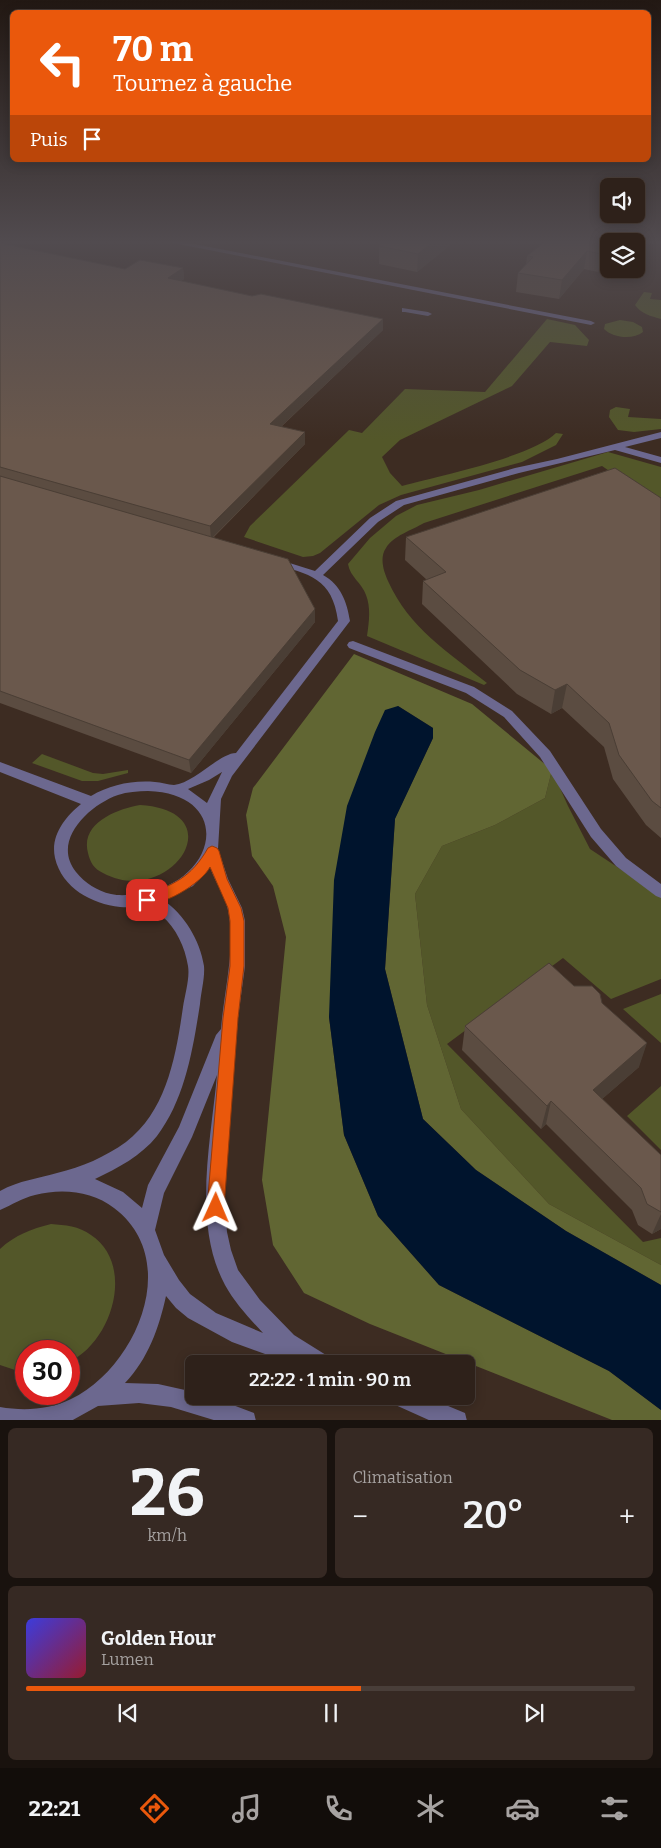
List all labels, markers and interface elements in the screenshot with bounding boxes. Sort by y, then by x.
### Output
text: 70 m [113,28,193,70]
icon: left [30,30,95,95]
text: Tournez à gauche [113,70,292,97]
icon: arrive [78,125,106,153]
text: Puis [30,128,68,151]
map controls [600,178,645,278]
button: sound [600,178,645,223]
button: layers [600,233,645,278]
pin [126,879,168,921]
icon: arrive [133,886,161,914]
position arrow [189,1181,241,1233]
speed limit sign: 30 [15,1340,80,1405]
text: 22:22 · 1 min · 90 m [249,1368,411,1391]
text: 26 [130,1454,205,1532]
text: Climatisation [353,1468,453,1487]
text: 20° [463,1492,524,1538]
text: − [353,1500,368,1533]
text: + [619,1500,635,1533]
text: km/h [147,1526,187,1545]
text: Golden Hour [101,1627,216,1650]
text: Lumen [101,1650,154,1669]
icon: previous [114,1699,142,1727]
icon: pause [317,1699,345,1727]
icon: next [520,1699,548,1727]
icon: directions [137,1791,172,1826]
icon: music [229,1791,264,1826]
icon: phone [321,1791,356,1826]
icon: climate [413,1791,448,1826]
icon: car [505,1791,540,1826]
icon: filters [597,1791,632,1826]
text: 22:21 [29,1795,80,1822]

